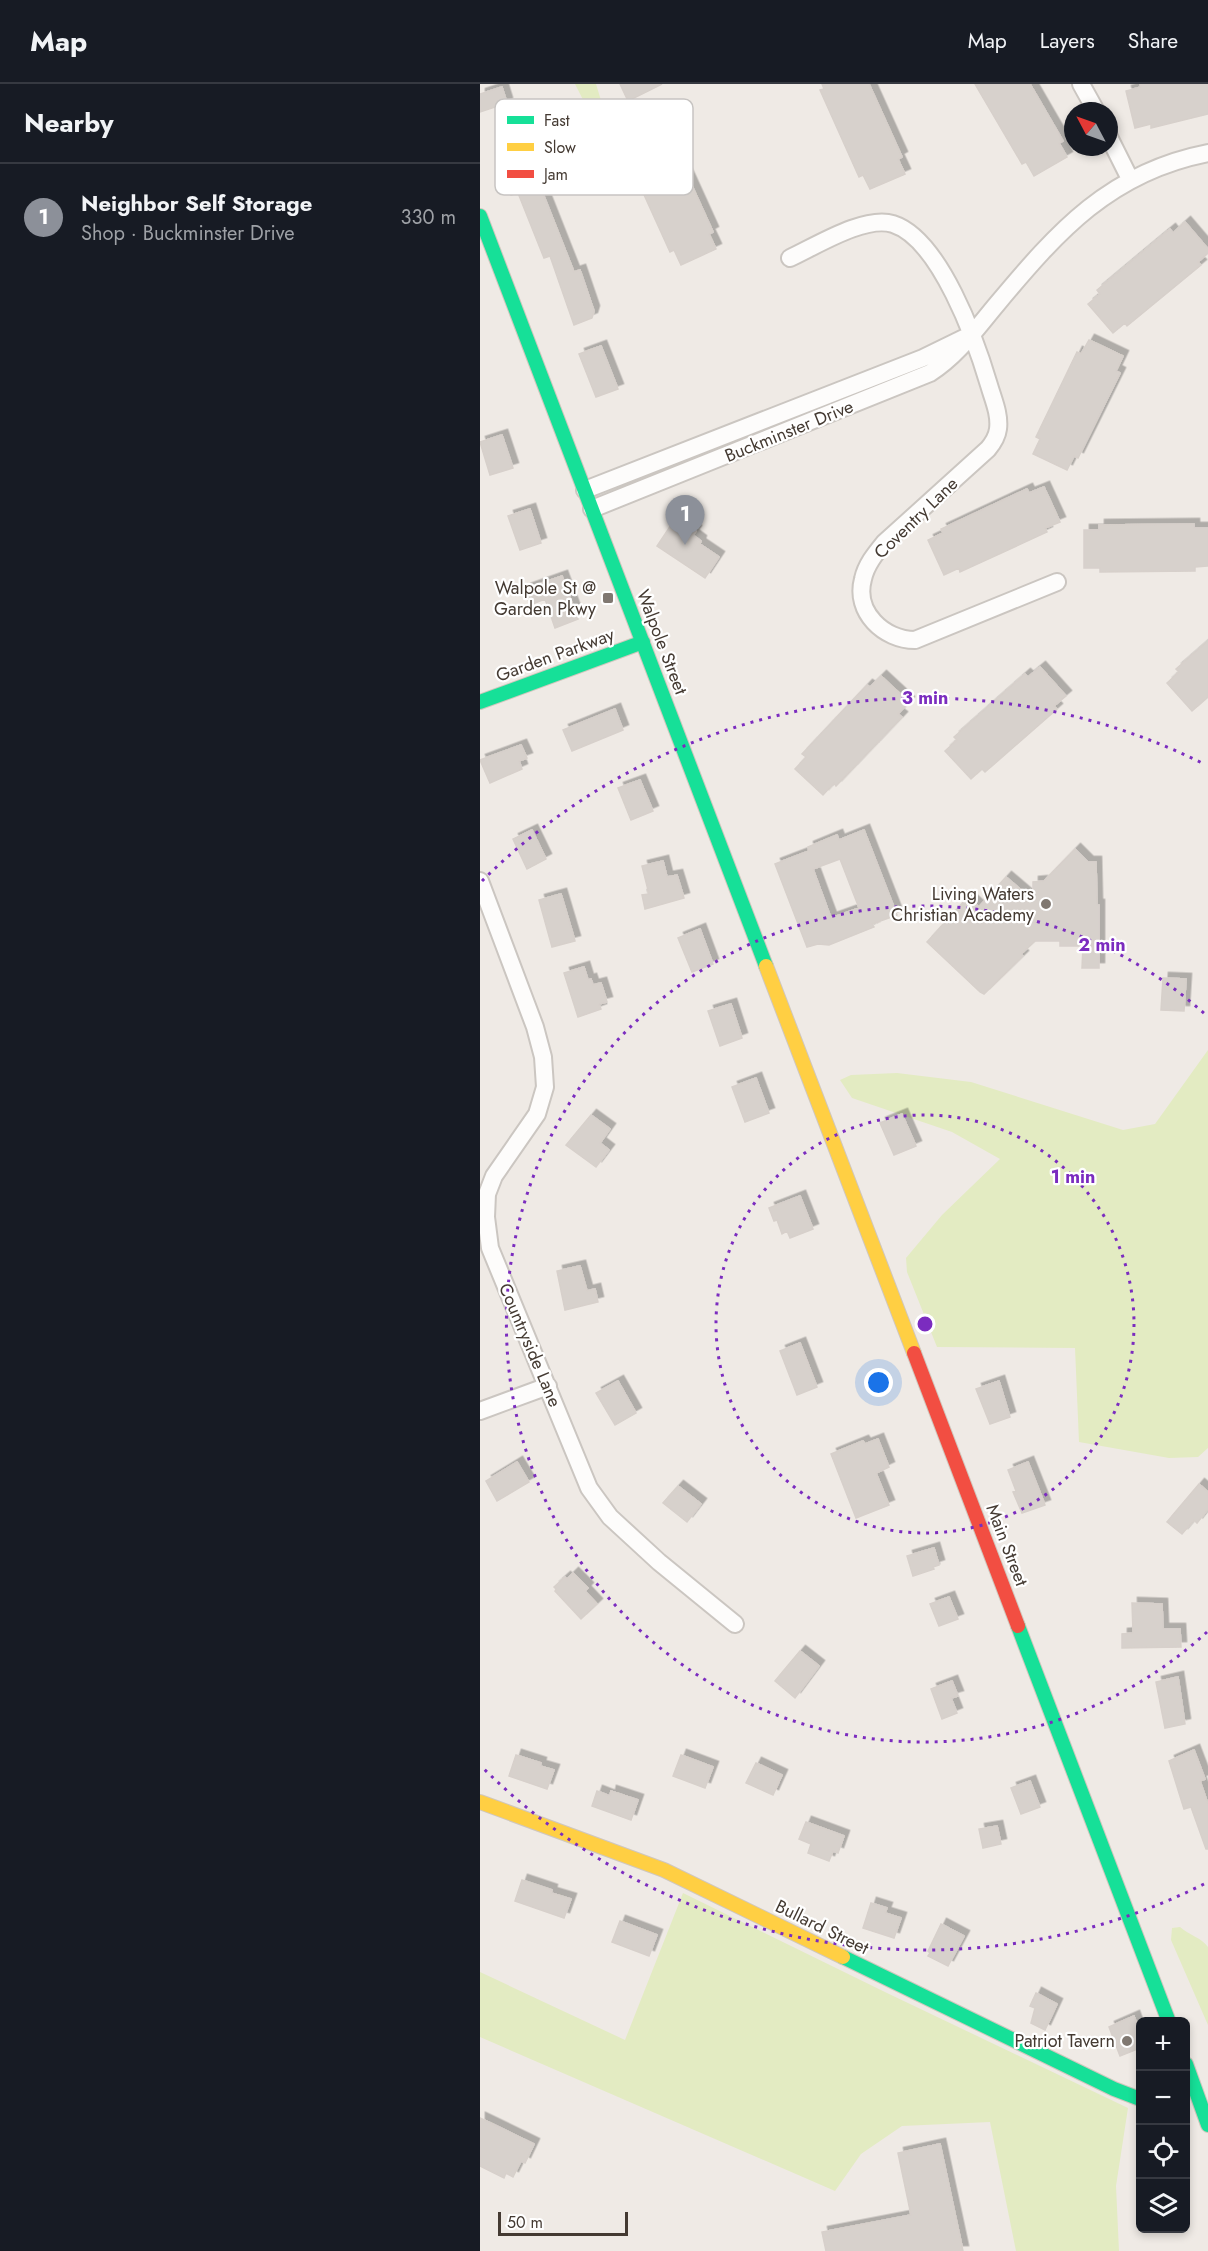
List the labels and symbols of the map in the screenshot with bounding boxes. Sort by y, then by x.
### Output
legend [495,99,693,195]
north arrow [1064,102,1118,156]
text: Fast [544,109,570,132]
text: Slow [544,136,576,159]
text: Jam [542,163,568,186]
street label: Buckminster Drive [721,393,857,469]
street label: Coventry Lane [868,471,964,565]
pin: 1 [666,496,704,545]
place label: Walpole St @ Garden Pkwy [494,575,596,622]
street label: Walpole Street [630,586,694,699]
marker: Walpole St @ Garden Pkwy [601,591,615,605]
street label: Garden Parkway [492,622,618,688]
text: 3 min [902,685,948,711]
place label: Living Waters Christian Academy [891,881,1034,928]
marker: Living Waters Christian Academy [1039,897,1053,911]
text: 2 min [1078,932,1126,958]
text: 1 min [1051,1164,1095,1190]
street label: Countryside Lane [492,1279,568,1411]
centre of rings [915,1314,935,1334]
your location [864,1368,893,1397]
street label: Main Street [980,1500,1035,1590]
street label: Bullard Street [771,1893,874,1961]
place label: Patriot Tavern [1015,2028,1115,2054]
marker: Patriot Tavern [1120,2034,1134,2048]
scale bar [498,2209,628,2236]

